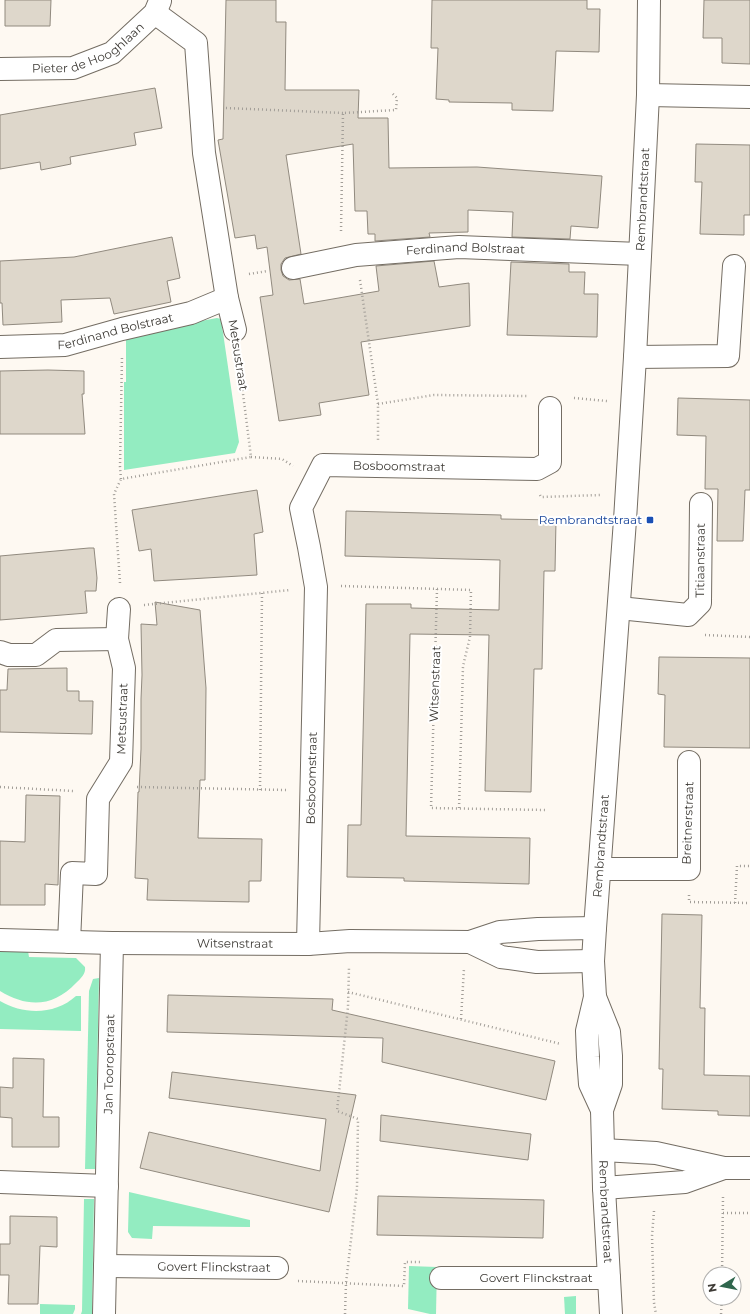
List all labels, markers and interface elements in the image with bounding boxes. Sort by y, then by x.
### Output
street label: Pieter de Hooghlaan [32,19,147,76]
street label: Rembrandtstraat [632,147,652,251]
street label: Ferdinand Bolstraat [405,239,525,258]
street label: Ferdinand Bolstraat [57,309,175,352]
street label: Metsustraat [225,318,252,392]
street label: Bosboomstraat [353,458,446,474]
place label: Rembrandtstraat [539,512,642,527]
marker: Rembrandtstraat [645,515,655,525]
street label: Titiaanstraat [692,523,708,598]
street label: Witsenstraat [426,645,443,722]
street label: Metsustraat [113,683,131,755]
street label: Bosboomstraat [303,731,320,824]
street label: Breitnerstraat [679,781,696,865]
street label: Rembrandtstraat [589,794,612,898]
street label: Witsenstraat [197,935,273,951]
street label: Jan Tooropstraat [100,1014,117,1115]
street label: Rembrandtstraat [596,1160,616,1264]
street label: Govert Flinckstraat [157,1259,271,1275]
north arrow [702,1266,742,1306]
street label: Govert Flinckstraat [479,1270,593,1285]
text: N [704,1282,720,1293]

